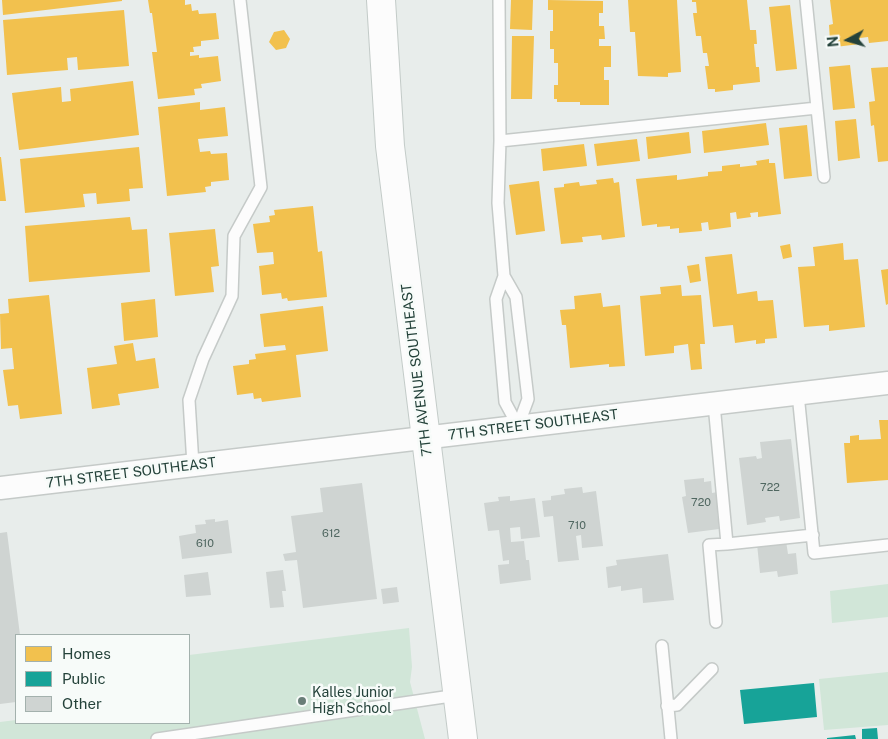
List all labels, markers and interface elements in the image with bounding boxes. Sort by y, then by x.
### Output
north arrow [823,15,873,65]
text: N [825,35,842,48]
street label: 7TH AVENUE SOUTHEAST [398,283,436,457]
street label: 7TH STREET SOUTHEAST [447,406,619,444]
street label: 7TH STREET SOUTHEAST [45,454,217,492]
house number: 722 [760,481,780,495]
house number: 720 [691,496,711,510]
house number: 710 [568,519,586,533]
house number: 612 [322,527,340,541]
house number: 610 [196,537,214,551]
legend [15,634,190,724]
text: Homes [62,645,111,662]
text: Public [62,670,106,687]
place label: Kalles Junior High School [312,685,394,718]
text: Other [62,695,102,712]
marker: Kalles Junior High School [296,695,308,707]

